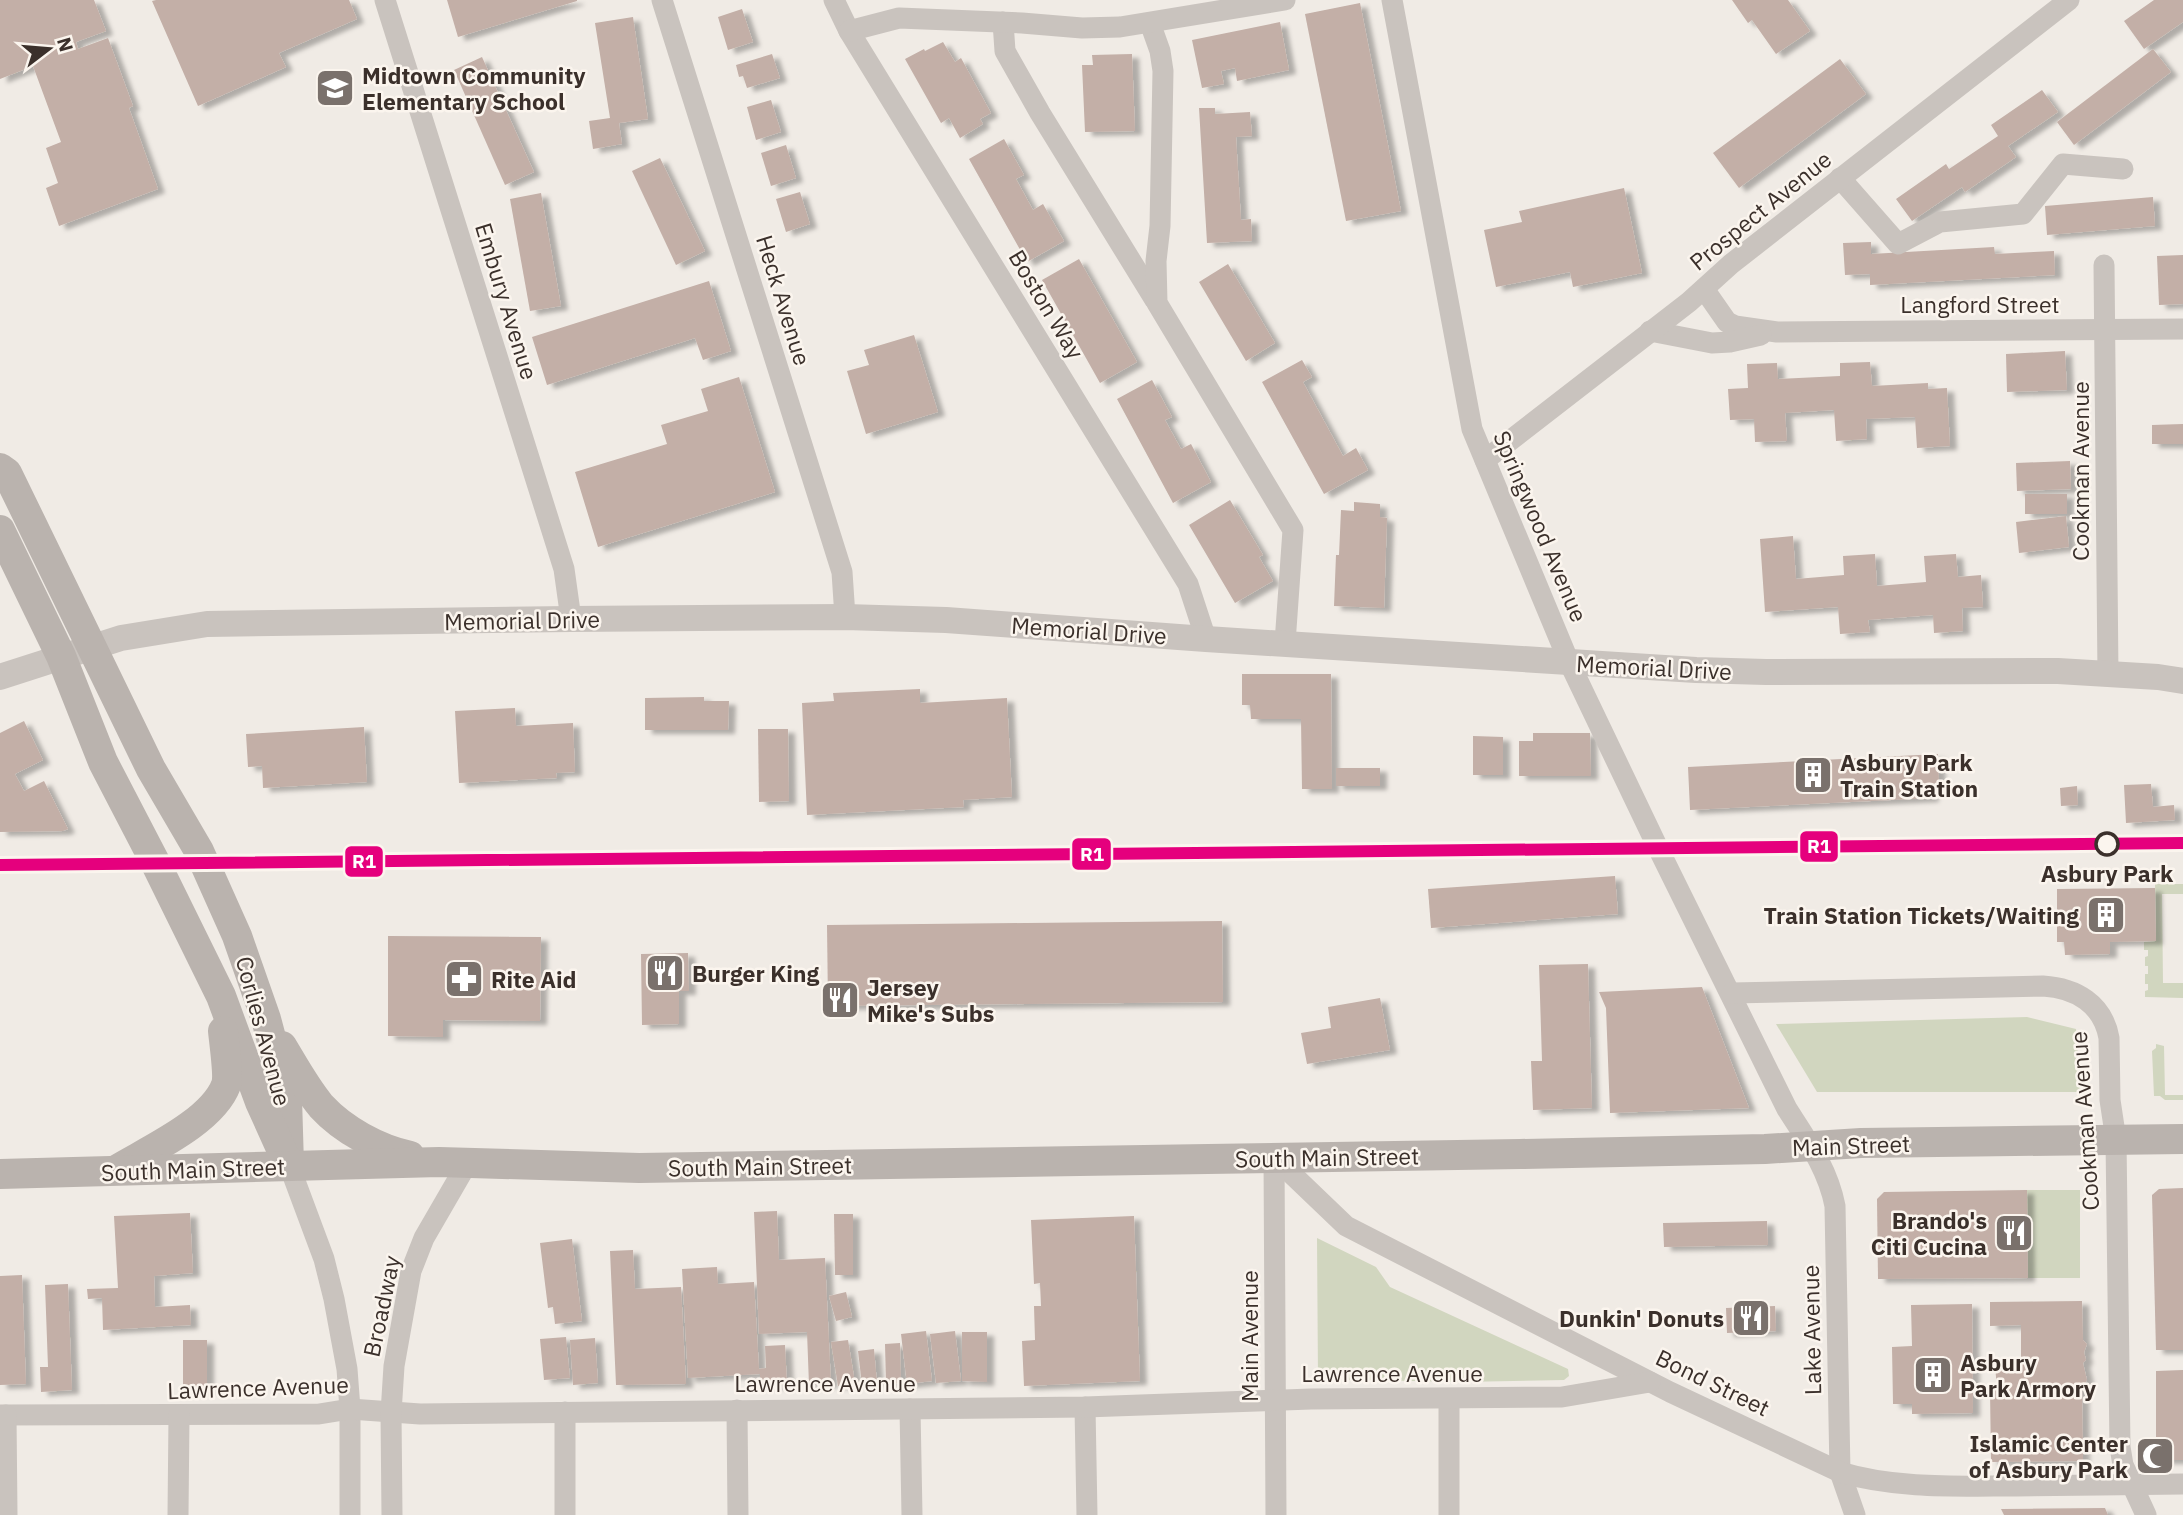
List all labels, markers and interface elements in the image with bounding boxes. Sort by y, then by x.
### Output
north arrow [14,14,84,84]
text: N [52,34,79,54]
place label: Midtown Community Elementary School [362,60,586,116]
school or university icon: Midtown Community Elementary School [314,67,356,109]
street label: Prospect Avenue [1683,144,1837,276]
street label: Embury Avenue [469,219,545,383]
street label: Heck Avenue [750,231,818,369]
street label: Boston Way [1003,244,1092,365]
street label: Langford Street [1900,289,2060,319]
street label: Cookman Avenue [2065,381,2095,561]
street label: Springwood Avenue [1487,426,1595,626]
street label: Memorial Drive [444,604,600,636]
street label: Memorial Drive [1010,610,1168,650]
street label: Memorial Drive [1575,648,1733,686]
place label: Asbury Park Train Station [1840,747,1978,803]
building icon: Asbury Park Train Station [1792,754,1834,796]
line badge: R1 [1799,830,1839,863]
marker: Asbury Park [2095,832,2119,856]
text: R1 [1807,834,1832,858]
line badge: R1 [1071,837,1112,871]
text: R1 [1080,842,1105,866]
line badge: R1 [344,845,384,878]
text: R1 [352,849,377,873]
place label: Asbury Park [2041,858,2174,888]
building icon: Train Station Tickets/Waiting [2085,894,2127,936]
place label: Train Station Tickets/Waiting [1764,900,2079,930]
restaurant icon: Burger King [644,952,686,994]
street label: Corlies Avenue [230,953,298,1109]
pharmacy icon: Rite Aid [443,958,485,1000]
place label: Burger King [692,958,820,988]
place label: Rite Aid [491,964,576,994]
place label: Jersey Mike's Subs [867,972,994,1028]
restaurant icon: Jersey Mike's Subs [819,979,861,1021]
street label: Cookman Avenue [2063,1030,2105,1212]
street label: Main Street [1791,1128,1911,1162]
street label: South Main Street [1235,1140,1419,1174]
street label: South Main Street [668,1149,852,1183]
street label: South Main Street [100,1151,286,1187]
place label: Brando's Citi Cucina [1871,1205,1987,1261]
restaurant icon: Brando's Citi Cucina [1993,1212,2035,1254]
street label: Broadway [356,1252,406,1359]
street label: Lake Avenue [1795,1265,1827,1395]
street label: Main Avenue [1234,1270,1264,1402]
restaurant icon: Dunkin' Donuts [1730,1297,1772,1339]
place label: Dunkin' Donuts [1559,1303,1724,1333]
street label: Bond Street [1651,1342,1775,1422]
place label: Asbury Park Armory [1960,1347,2097,1403]
building icon: Asbury Park Armory [1912,1354,1954,1396]
street label: Lawrence Avenue [1301,1358,1483,1388]
street label: Lawrence Avenue [734,1368,916,1398]
street label: Lawrence Avenue [167,1369,349,1405]
place label: Islamic Center of Asbury Park [1969,1428,2129,1484]
mosque icon: Islamic Center of Asbury Park [2134,1435,2176,1477]

